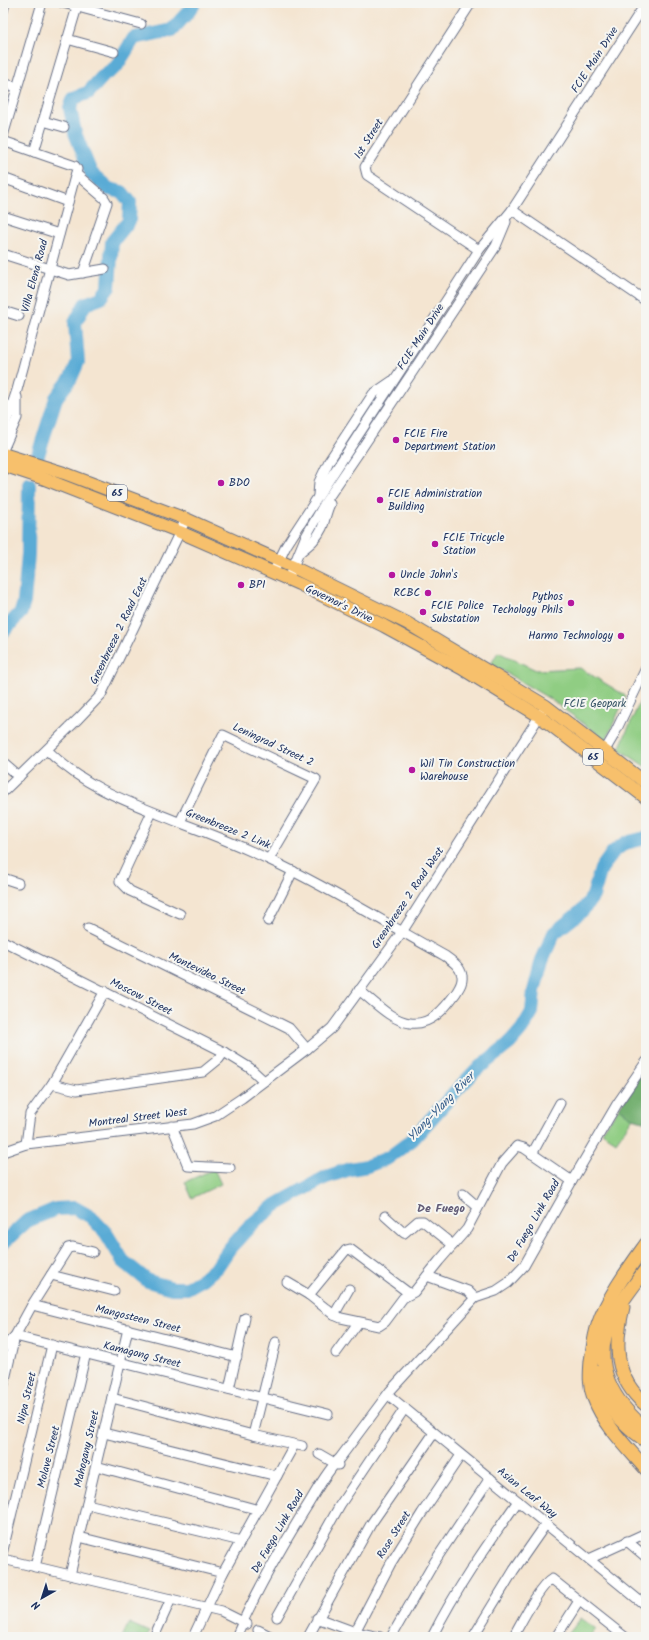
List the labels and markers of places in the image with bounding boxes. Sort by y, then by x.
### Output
place label: FCIE Fire Department Station [404,425,496,456]
marker: FCIE Fire Department Station [391,435,401,445]
place label: BDO [229,474,250,492]
marker: BDO [216,478,226,488]
place label: FCIE Administration Building [388,485,482,516]
marker: FCIE Administration Building [375,495,385,505]
place label: FCIE Tricycle Station [443,529,504,560]
marker: FCIE Tricycle Station [430,539,440,549]
place label: Uncle John's [400,566,458,584]
marker: Uncle John's [387,570,397,580]
place label: BPI [249,576,265,594]
marker: BPI [236,580,246,590]
place label: RCBC [393,584,420,602]
marker: RCBC [423,588,433,598]
place label: Pythos Techology Phils [492,588,563,619]
place label: FCIE Police Substation [431,597,484,628]
marker: Pythos Techology Phils [566,598,576,608]
marker: FCIE Police Substation [418,607,428,617]
place label: Harmo Technology [528,627,614,645]
marker: Harmo Technology [616,631,626,641]
place label: Wil Tin Construction Warehouse [420,755,515,786]
marker: Wil Tin Construction Warehouse [407,765,417,775]

